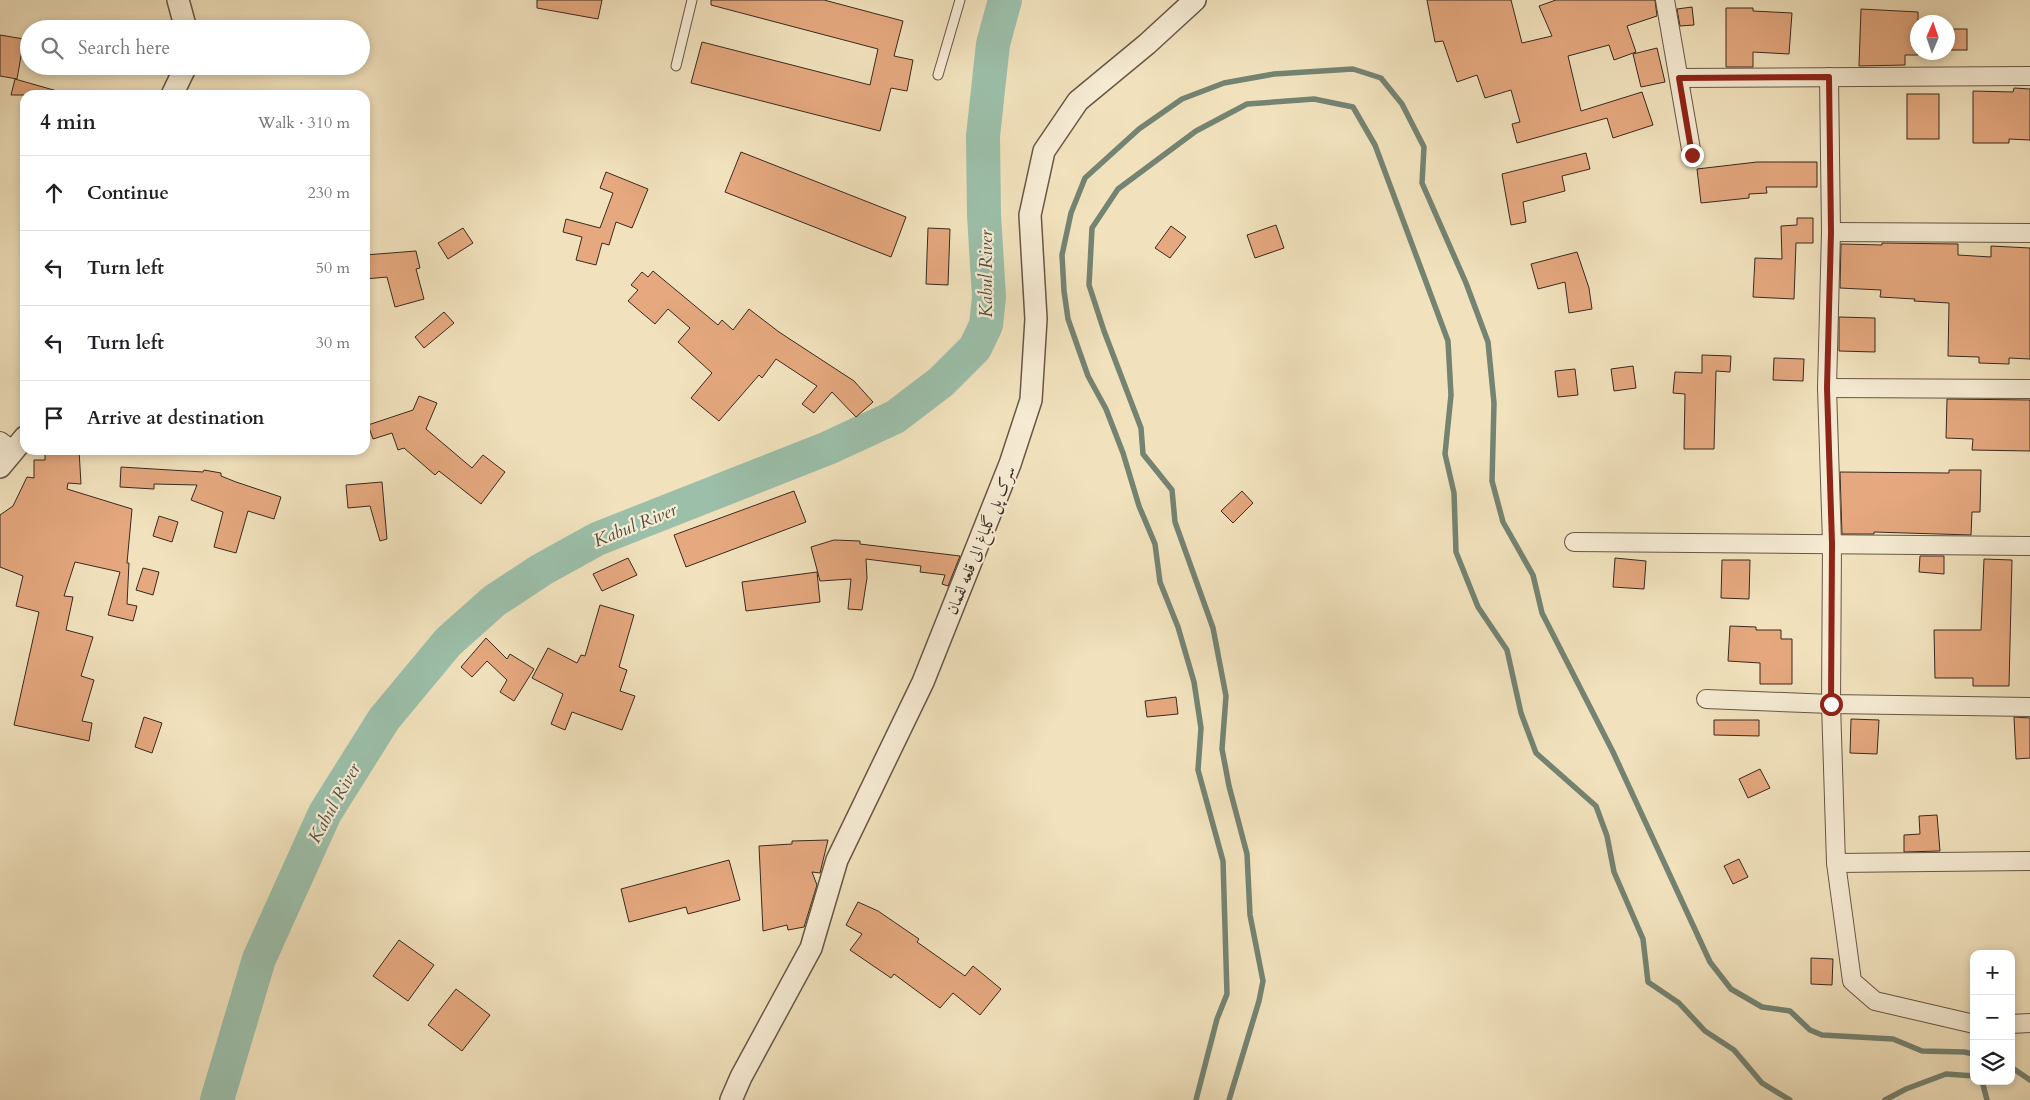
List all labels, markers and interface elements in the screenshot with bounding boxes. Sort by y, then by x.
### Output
north arrow [1910,15,1955,60]
search box [20,20,370,75]
icon: search [38,34,66,62]
text: Search here [78,35,170,61]
text: 4 min [40,108,96,137]
text: Walk · 310 m [258,112,350,134]
route end [1681,144,1704,167]
icon: ahead [40,179,68,207]
text: Continue [87,180,169,206]
text: 230 m [308,182,350,204]
water label: Kabul River [974,229,999,318]
icon: left [40,254,68,282]
text: Turn left [87,255,164,281]
text: 50 m [316,257,350,279]
icon: left [40,329,68,357]
text: Turn left [87,330,164,356]
text: 30 m [316,332,350,354]
icon: arrive [40,404,68,432]
text: Arrive at destination [87,405,264,431]
street label: سرک پل گلباغ الی قلعه لقمان [941,463,1023,619]
water label: Kabul River [590,497,682,553]
route start [1820,693,1843,716]
water label: Kabul River [302,758,367,848]
map controls [1970,950,2015,1085]
button: + [1970,950,2015,995]
button: − [1970,995,2015,1040]
button: layers [1970,1040,2015,1085]

